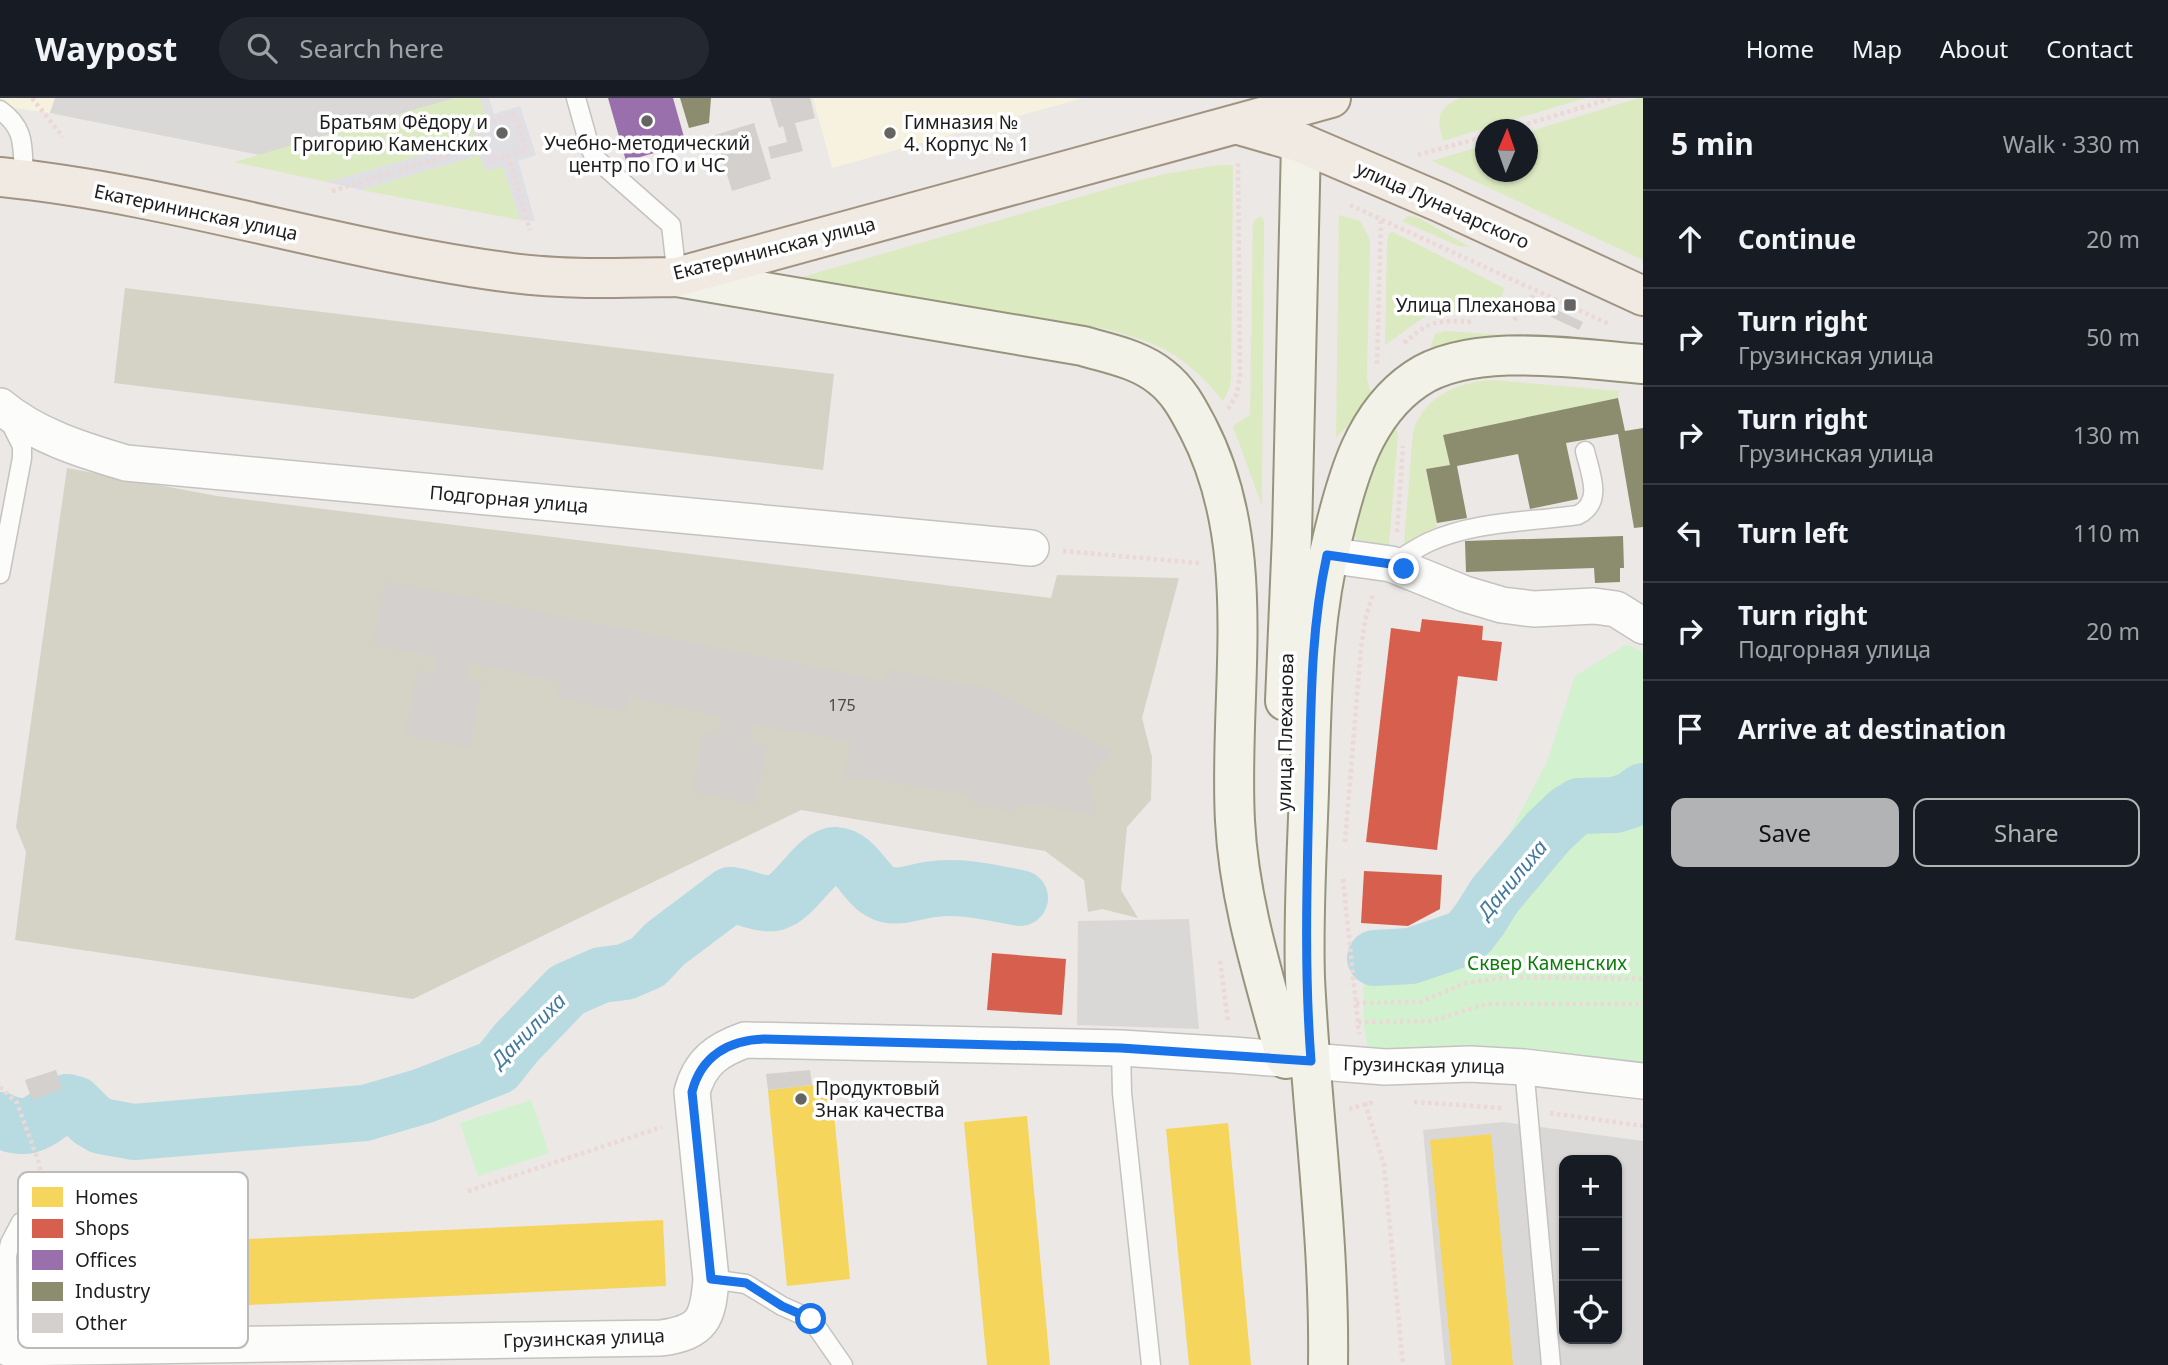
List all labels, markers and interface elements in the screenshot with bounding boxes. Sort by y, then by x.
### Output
search box [219,17,709,80]
text: Waypost [35,26,177,71]
icon: search [243,29,281,67]
text: Search here [299,30,444,66]
text: Home [1746,32,1814,65]
text: Map [1852,32,1902,65]
text: About [1940,32,2008,65]
text: Contact [2046,32,2133,65]
place label: Братьям Фёдору и Григорию Каменских [293,109,488,157]
place label: Гимназия № 4. Корпус № 1 [904,109,1029,157]
marker: Учебно-методический центр по ГО и ЧС [639,113,655,129]
north arrow [1475,119,1538,182]
text: 5 min [1671,123,1754,164]
marker: Братьям Фёдору и Григорию Каменских [494,125,510,141]
marker: Гимназия № 4. Корпус № 1 [882,125,898,141]
text: Walk · 330 m [2003,128,2140,160]
place label: Учебно-методический центр по ГО и ЧС [544,130,750,178]
street label: улица Луначарского [1352,155,1534,255]
street label: Екатерининская улица [92,178,300,246]
street label: Екатерининская улица [670,210,878,286]
icon: ahead [1671,220,1709,258]
text: Continue [1738,221,1856,257]
text: 20 m [2086,223,2140,255]
place label: Улица Плеханова [1396,292,1556,318]
marker: Улица Плеханова [1562,297,1578,313]
text: Turn right [1738,303,1868,339]
icon: right [1671,318,1709,356]
text: 50 m [2086,321,2140,353]
text: Грузинская улица [1738,339,1934,371]
text: Turn right [1738,401,1868,437]
icon: right [1671,416,1709,454]
text: 130 m [2073,419,2140,451]
text: Грузинская улица [1738,437,1934,469]
street label: Подгорная улица [428,479,590,519]
icon: left [1671,514,1709,552]
text: Turn left [1738,515,1849,551]
text: 110 m [2073,517,2140,549]
route end [1388,553,1419,584]
text: Turn right [1738,597,1868,633]
icon: right [1671,612,1709,650]
text: 20 m [2086,615,2140,647]
text: Подгорная улица [1738,633,1931,665]
street label: улица Плеханова [1271,653,1299,811]
house number: 175 [828,694,856,716]
icon: arrive [1671,710,1709,748]
text: Arrive at destination [1738,711,2007,747]
button: Save [1671,798,1899,867]
button: Share [1913,798,2140,867]
water label: Данилиха [1469,833,1553,926]
park label: Сквер Каменских [1467,950,1627,976]
water label: Данилиха [483,986,572,1075]
street label: Грузинская улица [1343,1051,1505,1079]
place label: Продуктовый Знак качества [815,1075,945,1123]
marker: Продуктовый Знак качества [793,1091,809,1107]
map controls [1559,1155,1622,1344]
button: + [1559,1155,1622,1218]
legend [18,1172,248,1348]
text: Homes [75,1184,138,1210]
text: Shops [75,1215,129,1241]
button: − [1559,1218,1622,1281]
text: Offices [75,1247,137,1273]
text: Industry [75,1278,150,1304]
button: locate [1559,1281,1622,1344]
route start [795,1303,826,1334]
text: Other [75,1310,127,1336]
street label: Грузинская улица [503,1322,665,1354]

